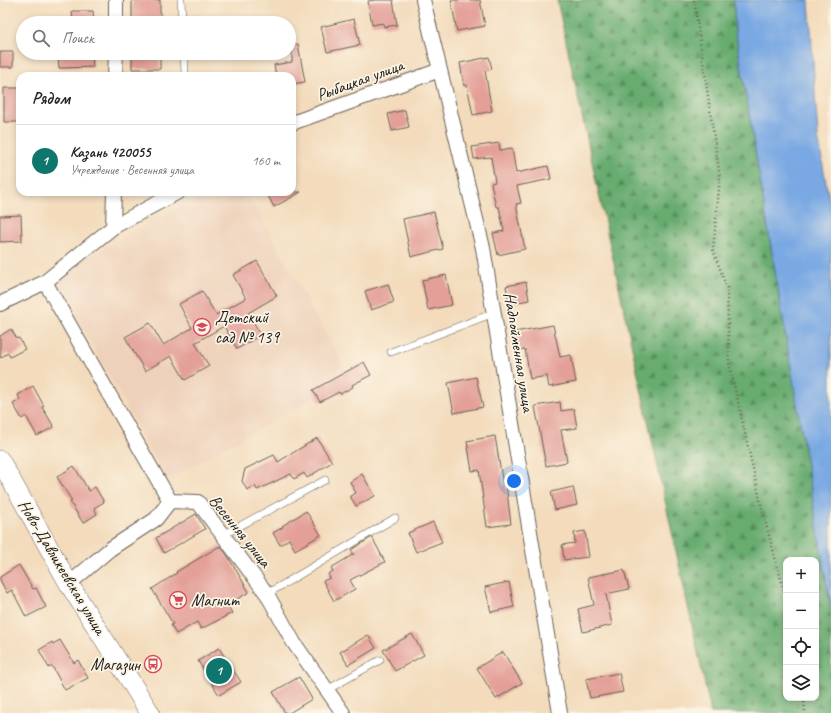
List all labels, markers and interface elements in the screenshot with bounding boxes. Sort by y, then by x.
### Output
search box [16,16,296,60]
icon: search [30,27,52,49]
text: Поиск [62,29,94,48]
street label: Рыбацкая улица [314,54,408,105]
text: Рядом [32,88,70,109]
text: Казань 420055 [70,143,151,162]
text: 1 [42,153,48,169]
text: 160 m [252,153,280,169]
text: Учреждение · Весенняя улица [70,162,194,178]
street label: Надпойменная улица [499,291,539,415]
place label: Детский сад № 139 [215,307,280,348]
school or university icon: Детский сад № 139 [192,317,212,337]
your location [504,471,524,491]
street label: Весенняя улица [204,490,277,573]
street label: Ново-Давликеевская улица [13,496,112,640]
map controls [783,557,819,701]
button: + [783,557,819,593]
supermarket icon: Магнит [168,590,188,610]
place label: Магнит [191,590,240,611]
button: − [783,593,819,629]
button: locate [783,629,819,665]
place label: Магазин [90,654,142,676]
bus stop icon: Магазин [143,654,163,674]
pin: 1 [206,656,232,686]
button: layers [783,665,819,701]

